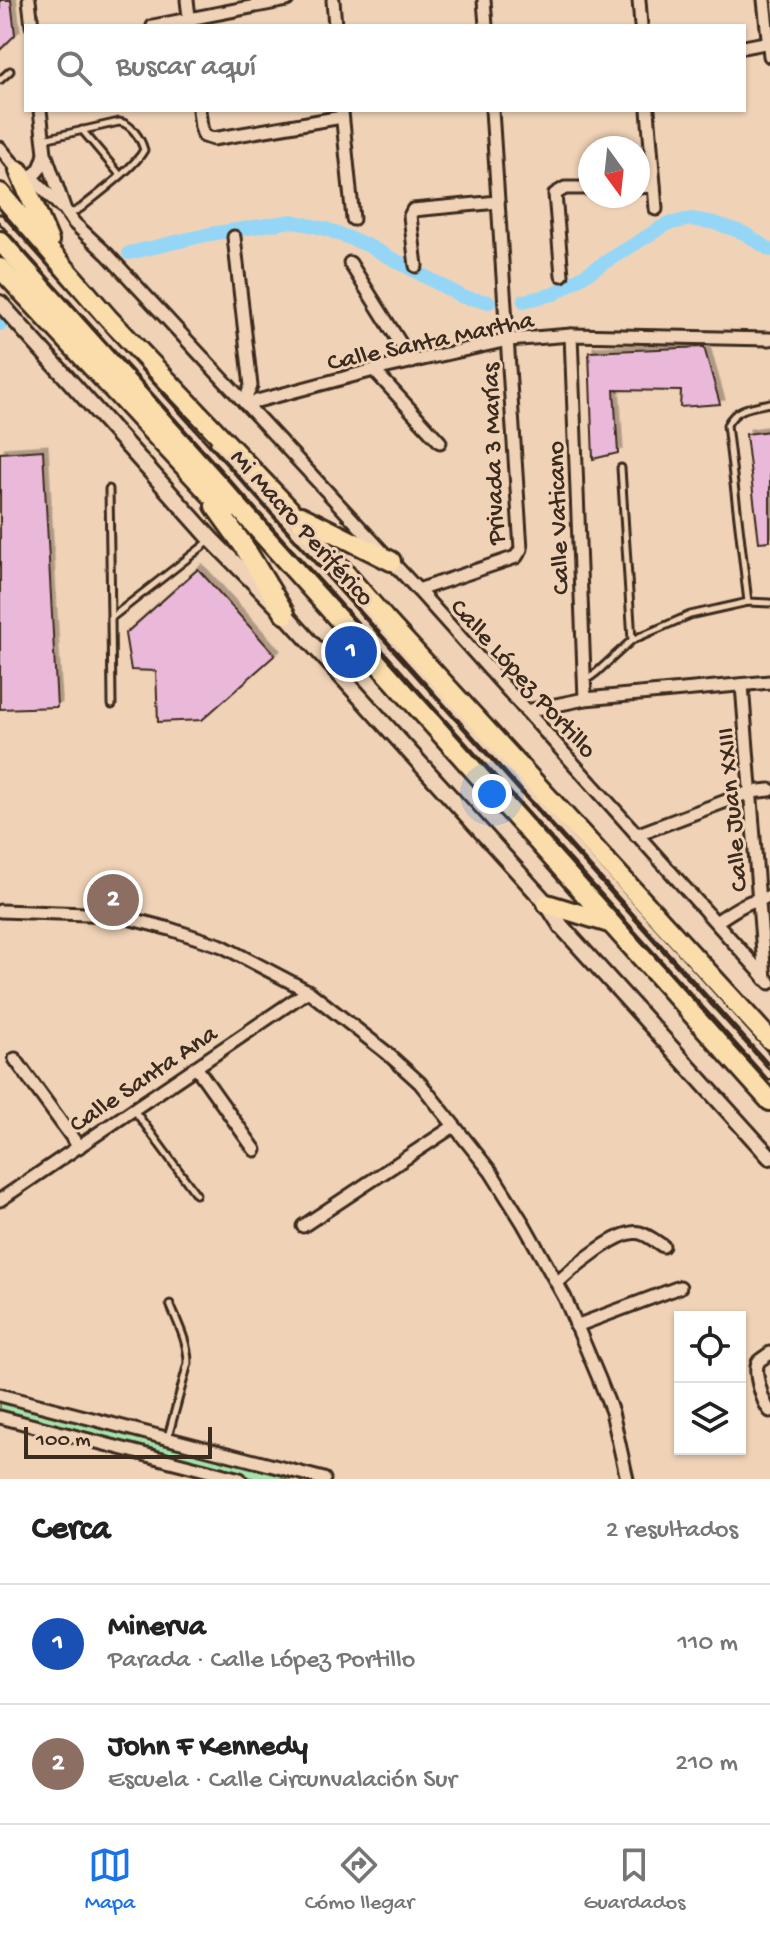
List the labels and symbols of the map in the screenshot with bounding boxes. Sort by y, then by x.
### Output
north arrow [578,136,650,208]
street label: Calle Santa Martha [325,306,539,380]
street label: Privada 3 Marías [477,361,514,546]
street label: Calle Vaticano [542,440,579,595]
street label: Mi Macro Periférico [222,444,379,614]
street label: Calle López Portillo [442,594,602,766]
pin: 1 [325,622,377,682]
street label: Calle Juan XXIII [712,726,757,893]
your location [472,774,512,814]
pin: 2 [87,870,139,930]
street label: Calle Santa Ana [65,1019,226,1142]
scale bar [24,1423,212,1459]

